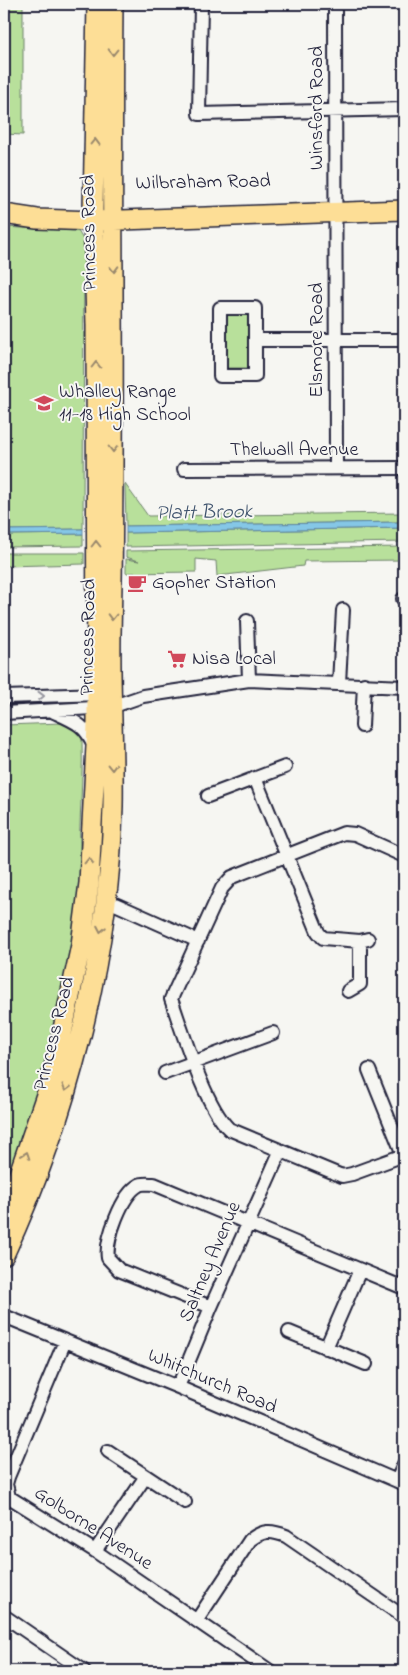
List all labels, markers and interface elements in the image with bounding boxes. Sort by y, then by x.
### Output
street label: Winsford Road [303,46,332,170]
one-way arrow [108,49,118,57]
one-way arrow [90,138,100,146]
street label: Wilbraham Road [135,167,271,199]
street label: Princess Road [74,174,106,292]
one-way arrow [108,266,119,274]
street label: Elsmore Road [303,282,332,398]
one-way arrow [91,360,101,368]
place label: Whalley Range 11-18 High School [59,378,191,431]
school or university icon: Whalley Range 11-18 High School [33,392,55,414]
street label: Thelwall Avenue [230,436,358,465]
one-way arrow [108,446,118,454]
water label: Platt Brook [156,497,253,529]
one-way arrow [91,540,101,548]
place label: Gopher Station [152,569,276,598]
cafe icon: Gopher Station [126,572,148,594]
street label: Princess Road [73,578,105,696]
one-way arrow [106,613,117,621]
place label: Nisa Local [192,645,276,674]
supermarket icon: Nisa Local [166,648,188,670]
one-way arrow [37,690,45,701]
one-way arrow [106,764,117,772]
one-way arrow [84,856,95,864]
one-way arrow [96,925,107,934]
street label: Princess Road [27,974,83,1094]
one-way arrow [62,1083,72,1092]
one-way arrow [20,1151,30,1160]
street label: Saltney Avenue [173,1197,249,1327]
street label: Whitchurch Road [143,1342,281,1422]
street label: Golborne Avenue [28,1480,158,1578]

